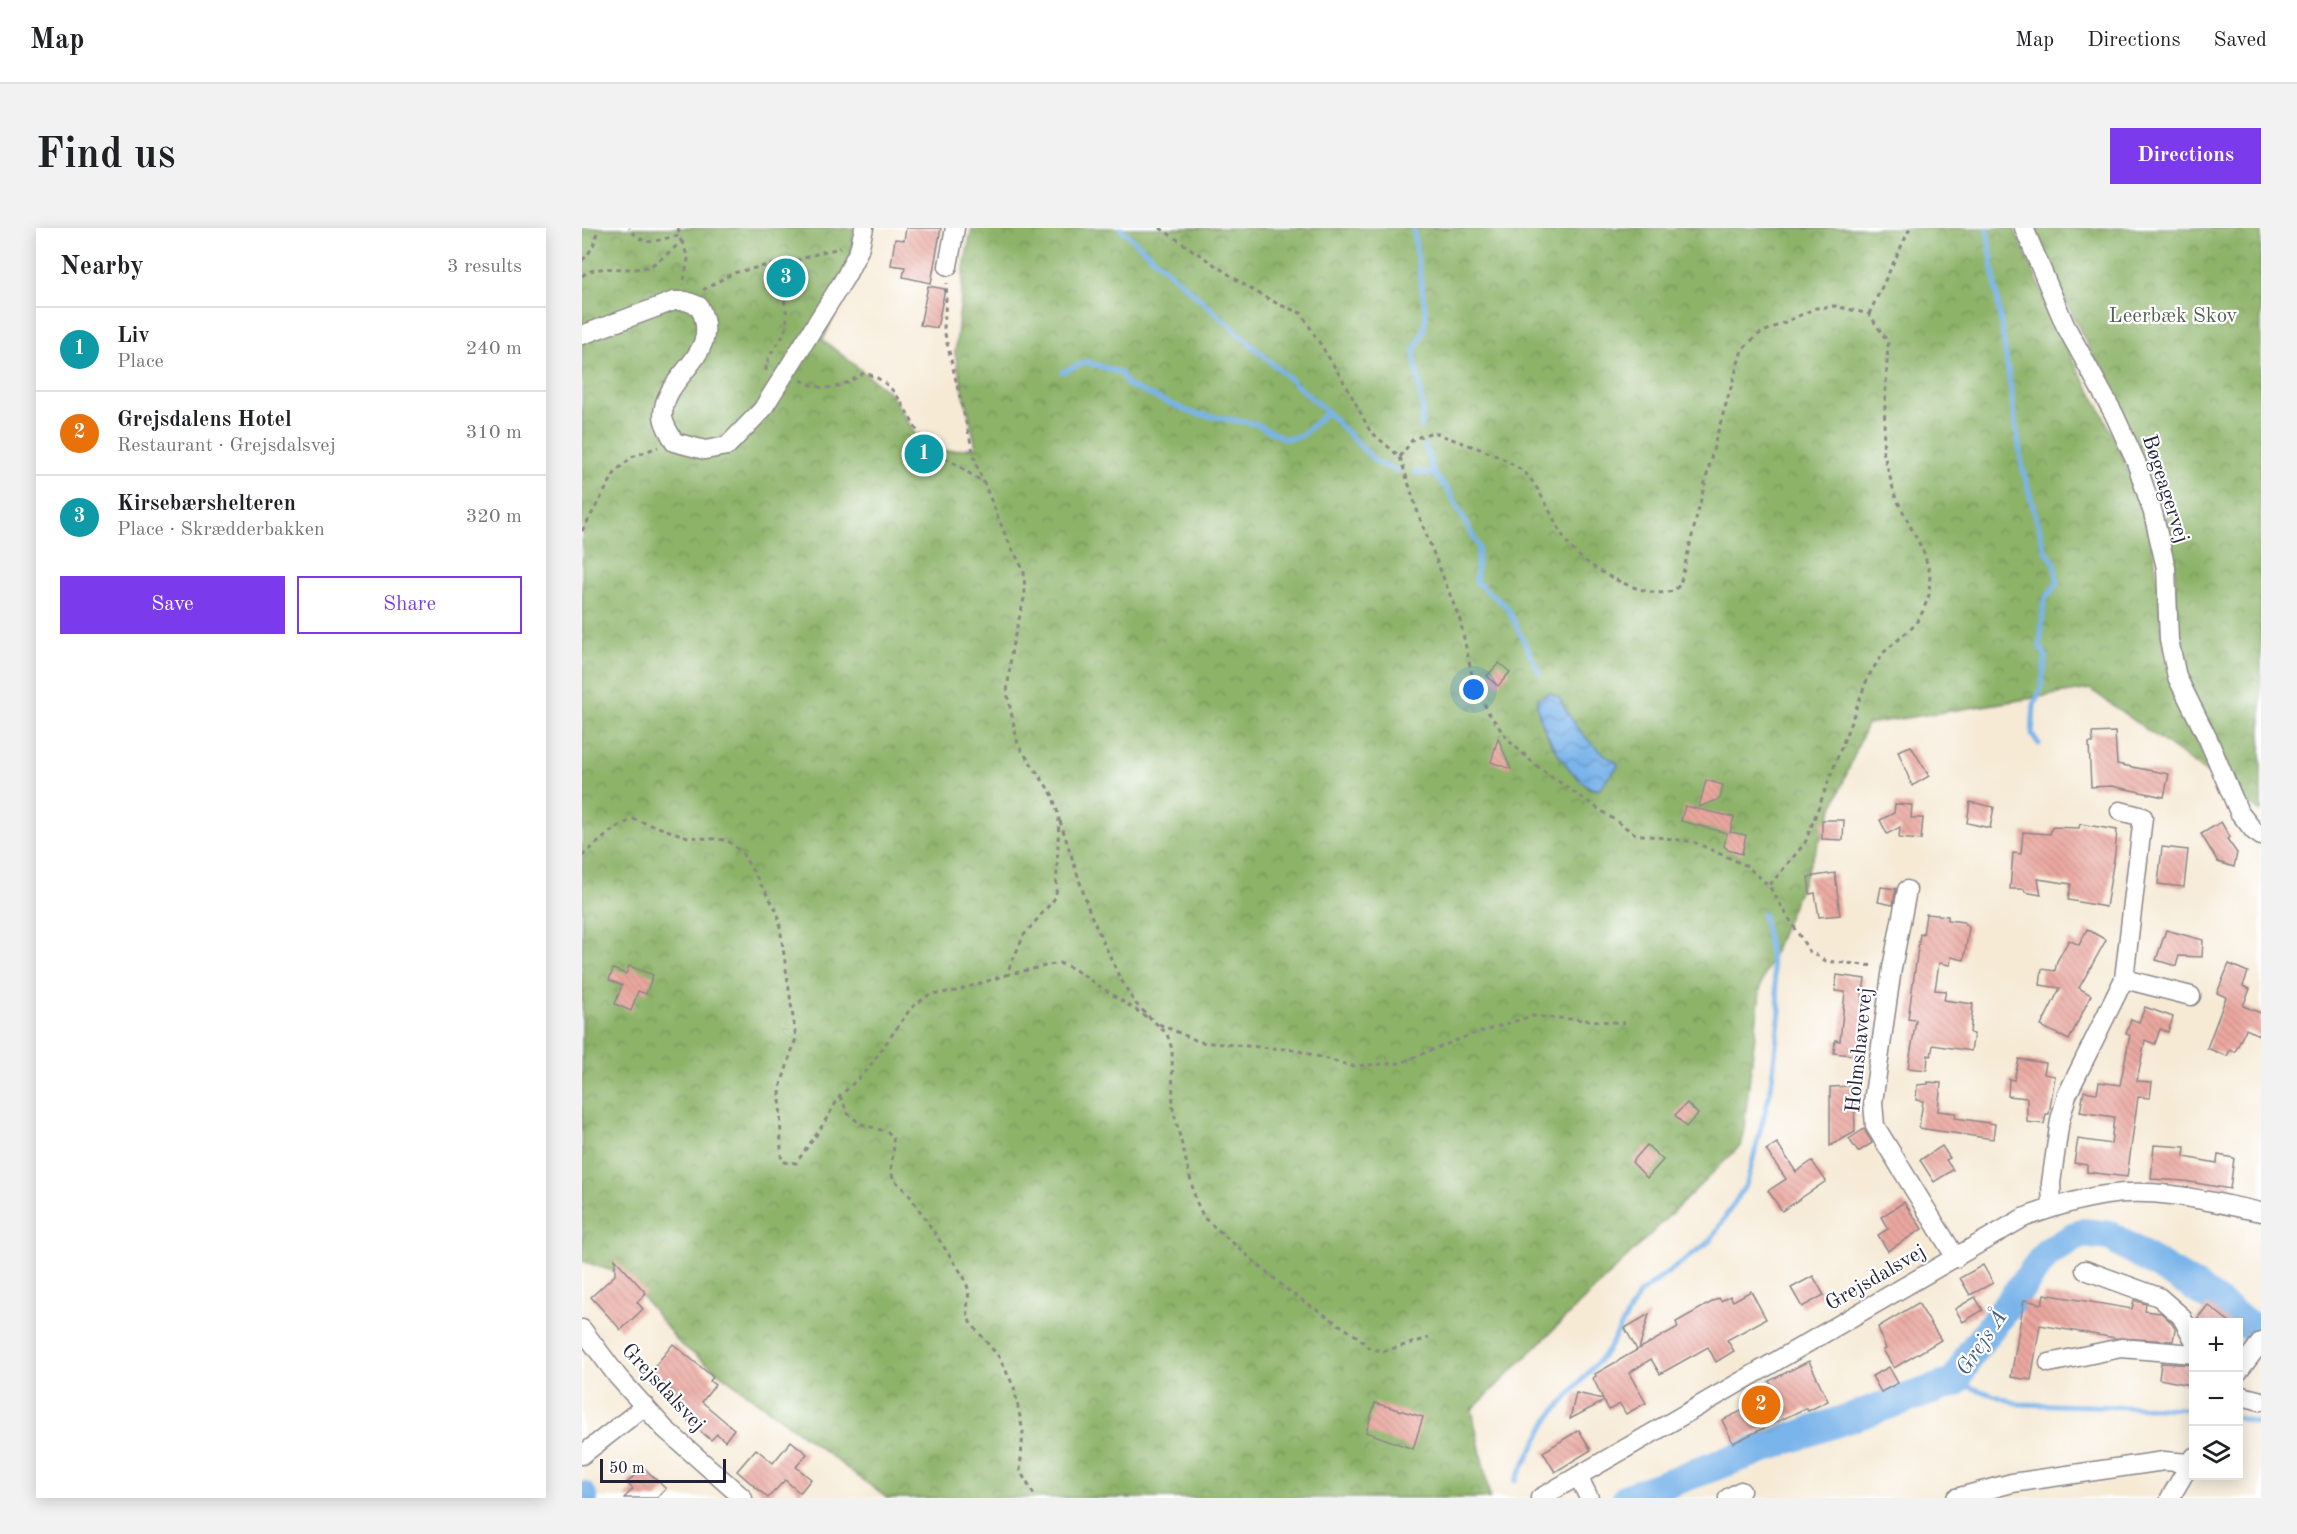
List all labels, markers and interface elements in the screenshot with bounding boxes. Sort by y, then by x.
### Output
text: Map [30,27,84,55]
text: Map [2015,30,2054,51]
text: Directions [2087,30,2181,51]
text: Saved [2214,30,2267,51]
button: Directions [2110,128,2261,184]
text: Find us [36,135,175,177]
text: Nearby [60,254,144,280]
pin: 3 [766,256,806,300]
text: 3 results [447,257,522,277]
park label: Leerbæk Skov [2109,306,2237,327]
text: Liv [117,325,150,347]
text: 1 [74,339,85,359]
text: 240 m [466,339,522,359]
text: Place [117,352,164,372]
text: Grejsdalens Hotel [117,409,292,431]
text: 2 [74,423,85,443]
text: 310 m [466,423,522,443]
pin: 1 [904,432,944,476]
street label: Bøgeagervej [2138,432,2192,546]
text: Restaurant · Grejsdalsvej [117,436,336,456]
text: Kirsebærshelteren [117,493,296,515]
text: 3 [74,507,85,527]
text: 320 m [466,507,522,527]
text: Place · Skrædderbakken [117,520,325,540]
button: Save [60,576,285,634]
button: Share [297,576,522,634]
your location [1459,675,1488,704]
street label: Holmshavevej [1843,986,1877,1114]
street label: Grejsdalsvej [1822,1241,1930,1315]
water label: Grejs Å [1949,1304,2012,1380]
map controls [2189,1318,2243,1480]
button: + [2189,1318,2243,1372]
street label: Grejsdalsvej [617,1340,709,1436]
button: − [2189,1372,2243,1426]
pin: 2 [1742,1382,1780,1428]
button: layers [2189,1426,2243,1480]
scale bar [600,1456,726,1484]
text: 50 m [609,1461,645,1477]

